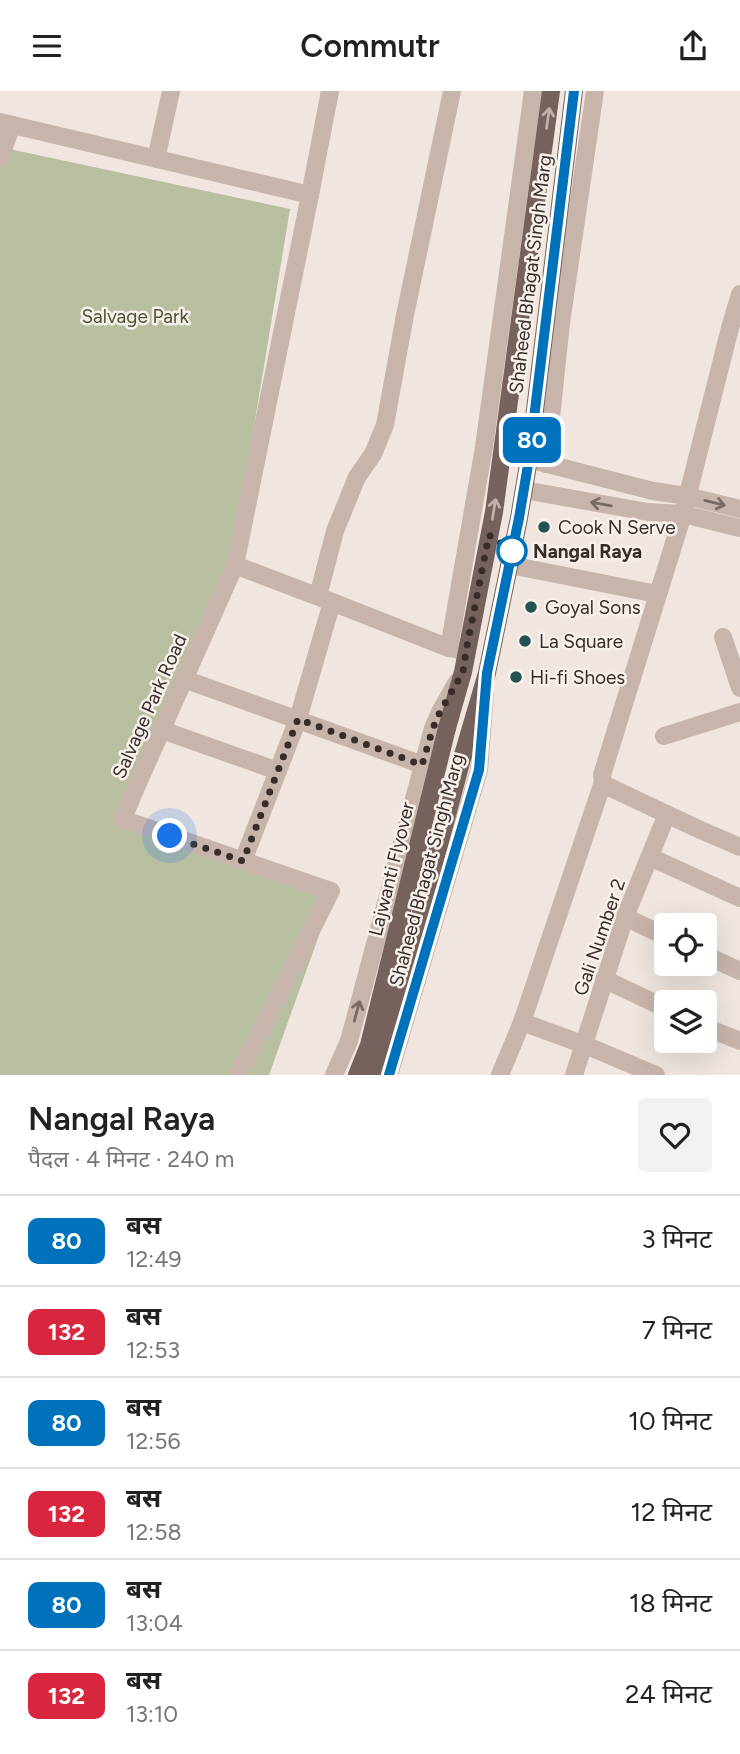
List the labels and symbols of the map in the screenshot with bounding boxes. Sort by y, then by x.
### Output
one-way arrow [541,107,554,129]
street label: Shaheed Bhagat Singh Marg [504,153,557,395]
park label: Salvage Park [81,305,189,328]
line badge: 80 [500,417,564,463]
one-way arrow [590,497,613,510]
one-way arrow [703,497,726,510]
one-way arrow [488,498,501,521]
place label: Cook N Serve [558,516,676,539]
marker: Cook N Serve [536,519,552,535]
marker: Nangal Raya [497,536,527,566]
place label: Nangal Raya [533,540,642,563]
place label: Goyal Sons [545,596,641,619]
marker: Goyal Sons [523,599,539,615]
street label: Salvage Park Road [107,630,192,782]
place label: La Square [539,630,623,653]
marker: La Square [517,633,533,649]
place label: Hi-fi Shoes [530,666,625,689]
marker: Hi-fi Shoes [508,669,524,685]
street label: Shaheed Bhagat Singh Marg [384,751,469,989]
street label: Lajwanti Flyover [364,799,419,939]
your location [152,818,187,853]
street label: Gali Number 2 [569,876,630,999]
one-way arrow [351,1000,364,1023]

